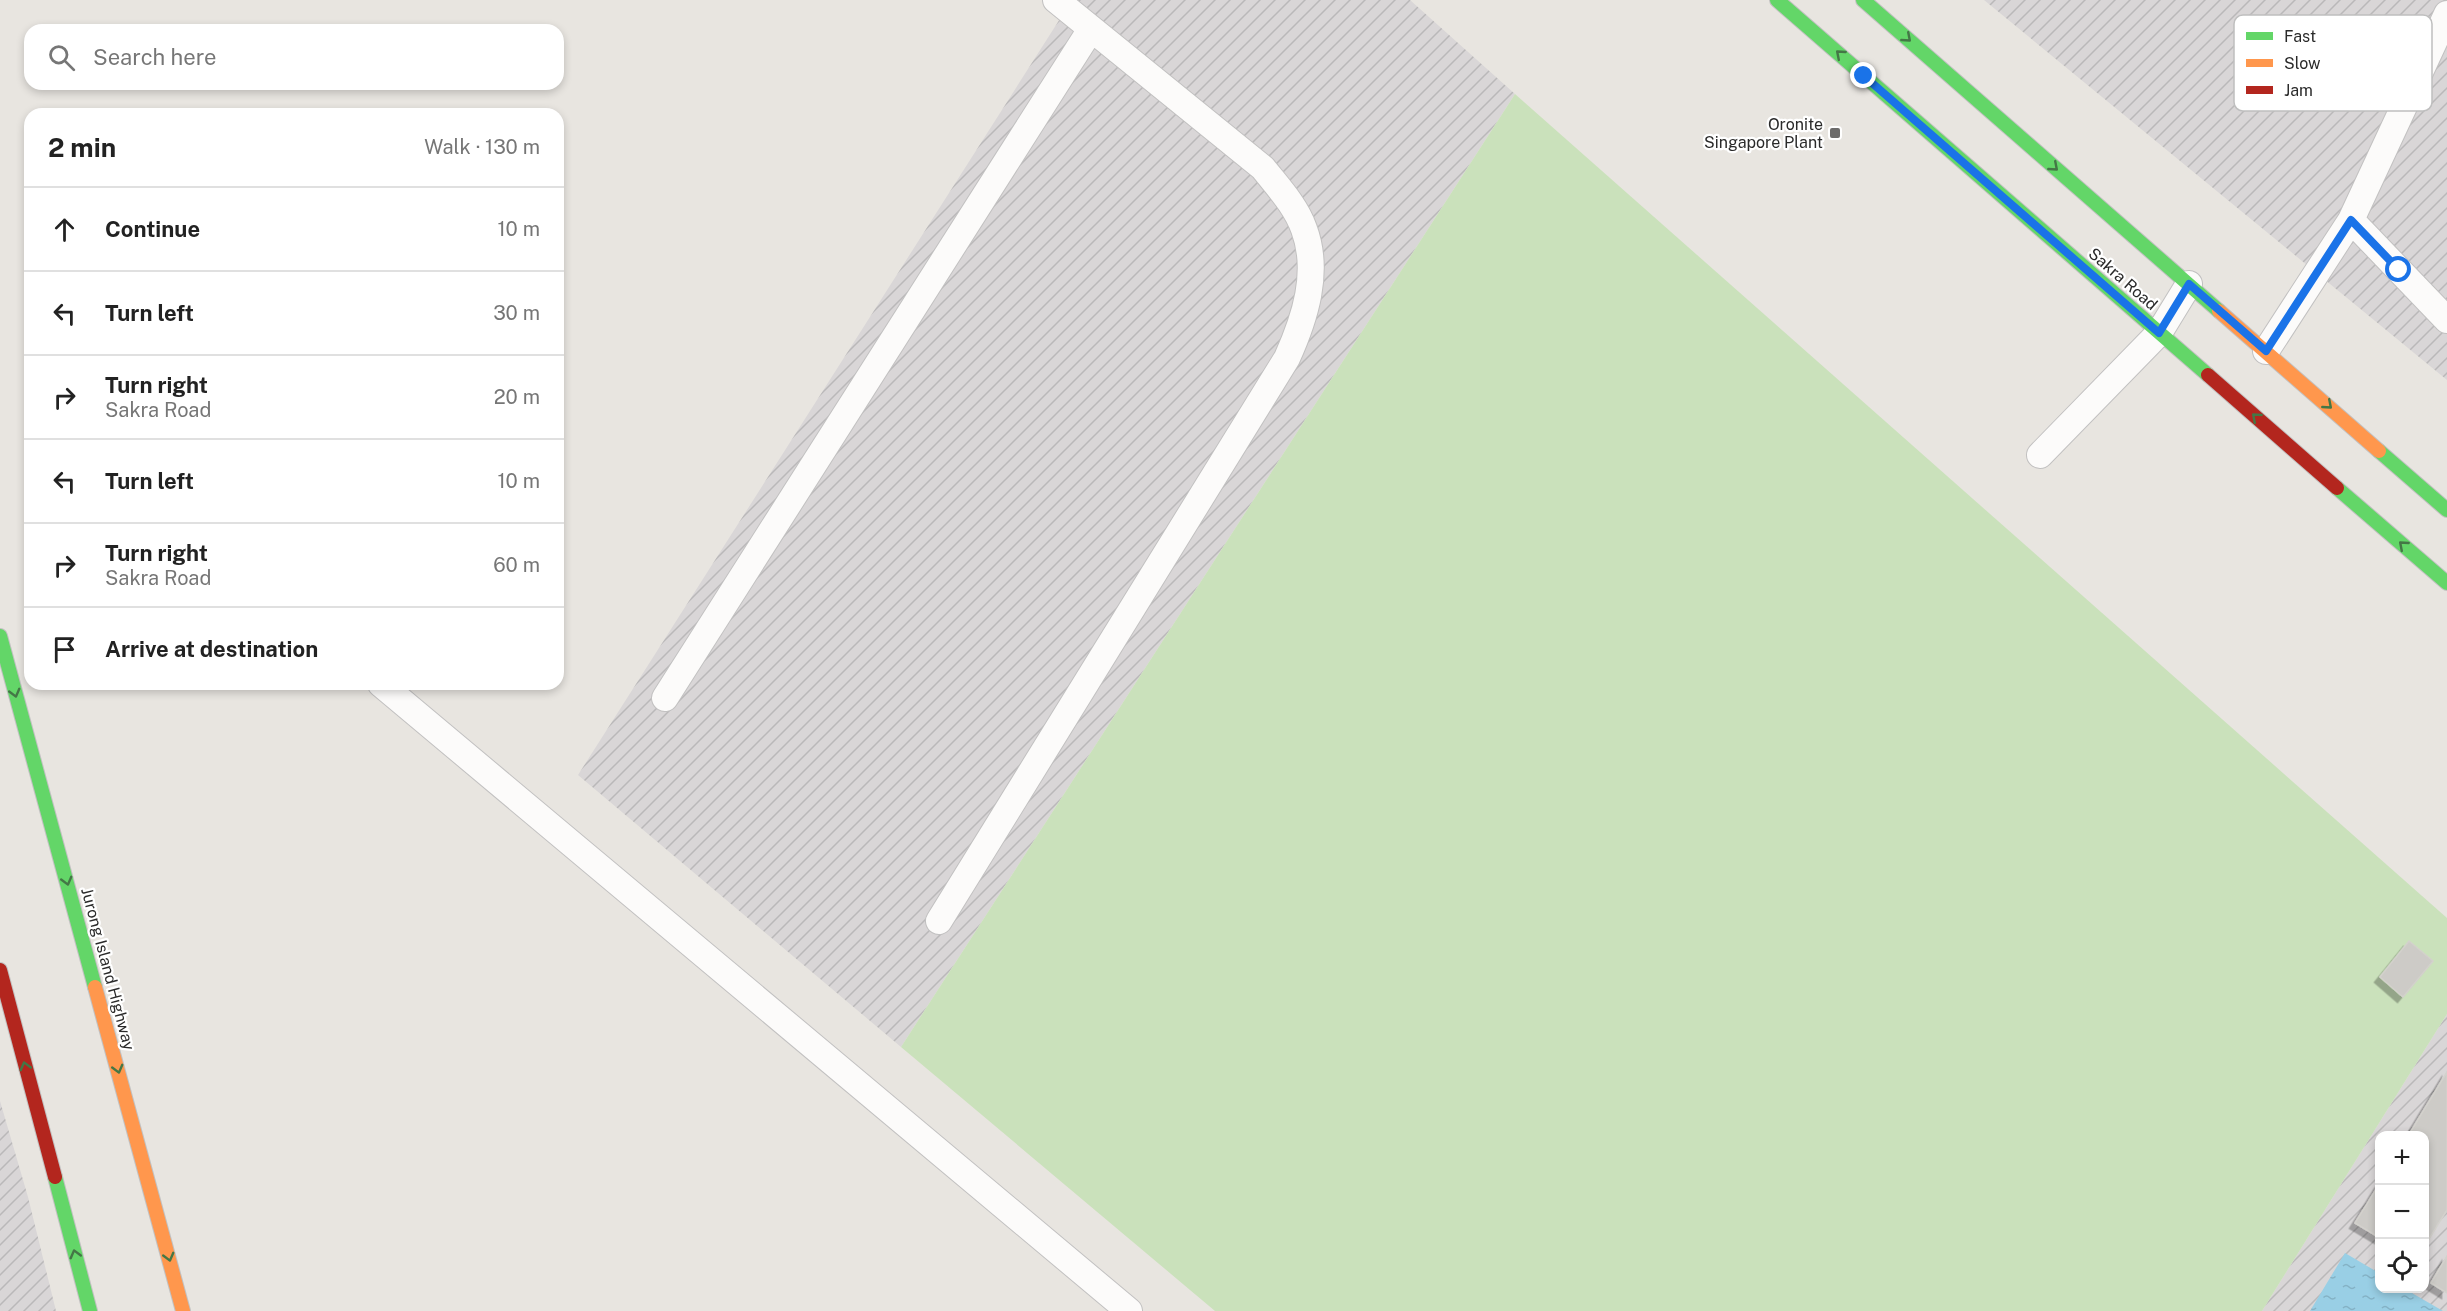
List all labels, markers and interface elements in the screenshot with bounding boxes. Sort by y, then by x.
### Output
legend [2234,15,2432,111]
search box [24,24,564,90]
text: Fast [2284,27,2316,46]
one-way arrow [1901,31,1912,42]
icon: search [45,41,78,74]
text: Search here [93,44,217,70]
one-way arrow [1836,50,1847,61]
text: Slow [2284,54,2321,73]
route end [1850,62,1876,88]
text: Jam [2284,81,2313,100]
place label: Oronite Singapore Plant [1704,115,1823,152]
marker: Oronite Singapore Plant [1828,126,1842,140]
text: 2 min [48,132,116,163]
text: Walk · 130 m [424,135,540,159]
one-way arrow [2047,160,2058,171]
icon: ahead [48,213,81,246]
text: Continue [105,216,200,242]
text: 10 m [497,217,540,241]
street label: Sakra Road [2085,244,2161,314]
route start [2385,256,2411,282]
icon: left [48,297,81,330]
text: Turn left [105,300,194,326]
text: 30 m [493,301,540,325]
text: Turn right [105,372,208,398]
icon: right [48,381,81,414]
text: 20 m [494,385,540,409]
text: Sakra Road [105,398,211,422]
one-way arrow [2321,398,2332,409]
one-way arrow [2252,413,2263,424]
icon: left [48,465,81,498]
text: Turn left [105,468,194,494]
text: 10 m [497,469,540,493]
text: Turn right [105,540,208,566]
one-way arrow [2399,541,2410,552]
icon: right [48,549,81,582]
text: 60 m [493,553,540,577]
text: Sakra Road [105,566,211,590]
icon: arrive [48,633,81,666]
text: Arrive at destination [105,636,318,662]
one-way arrow [8,688,21,698]
one-way arrow [59,876,72,886]
street label: Jurong Island Highway [77,886,139,1053]
one-way arrow [20,1061,33,1071]
one-way arrow [110,1064,123,1074]
map controls [2375,1131,2429,1293]
button: + [2375,1131,2429,1185]
button: − [2375,1185,2429,1239]
button: locate [2375,1239,2429,1293]
one-way arrow [70,1250,83,1260]
one-way arrow [162,1251,174,1262]

